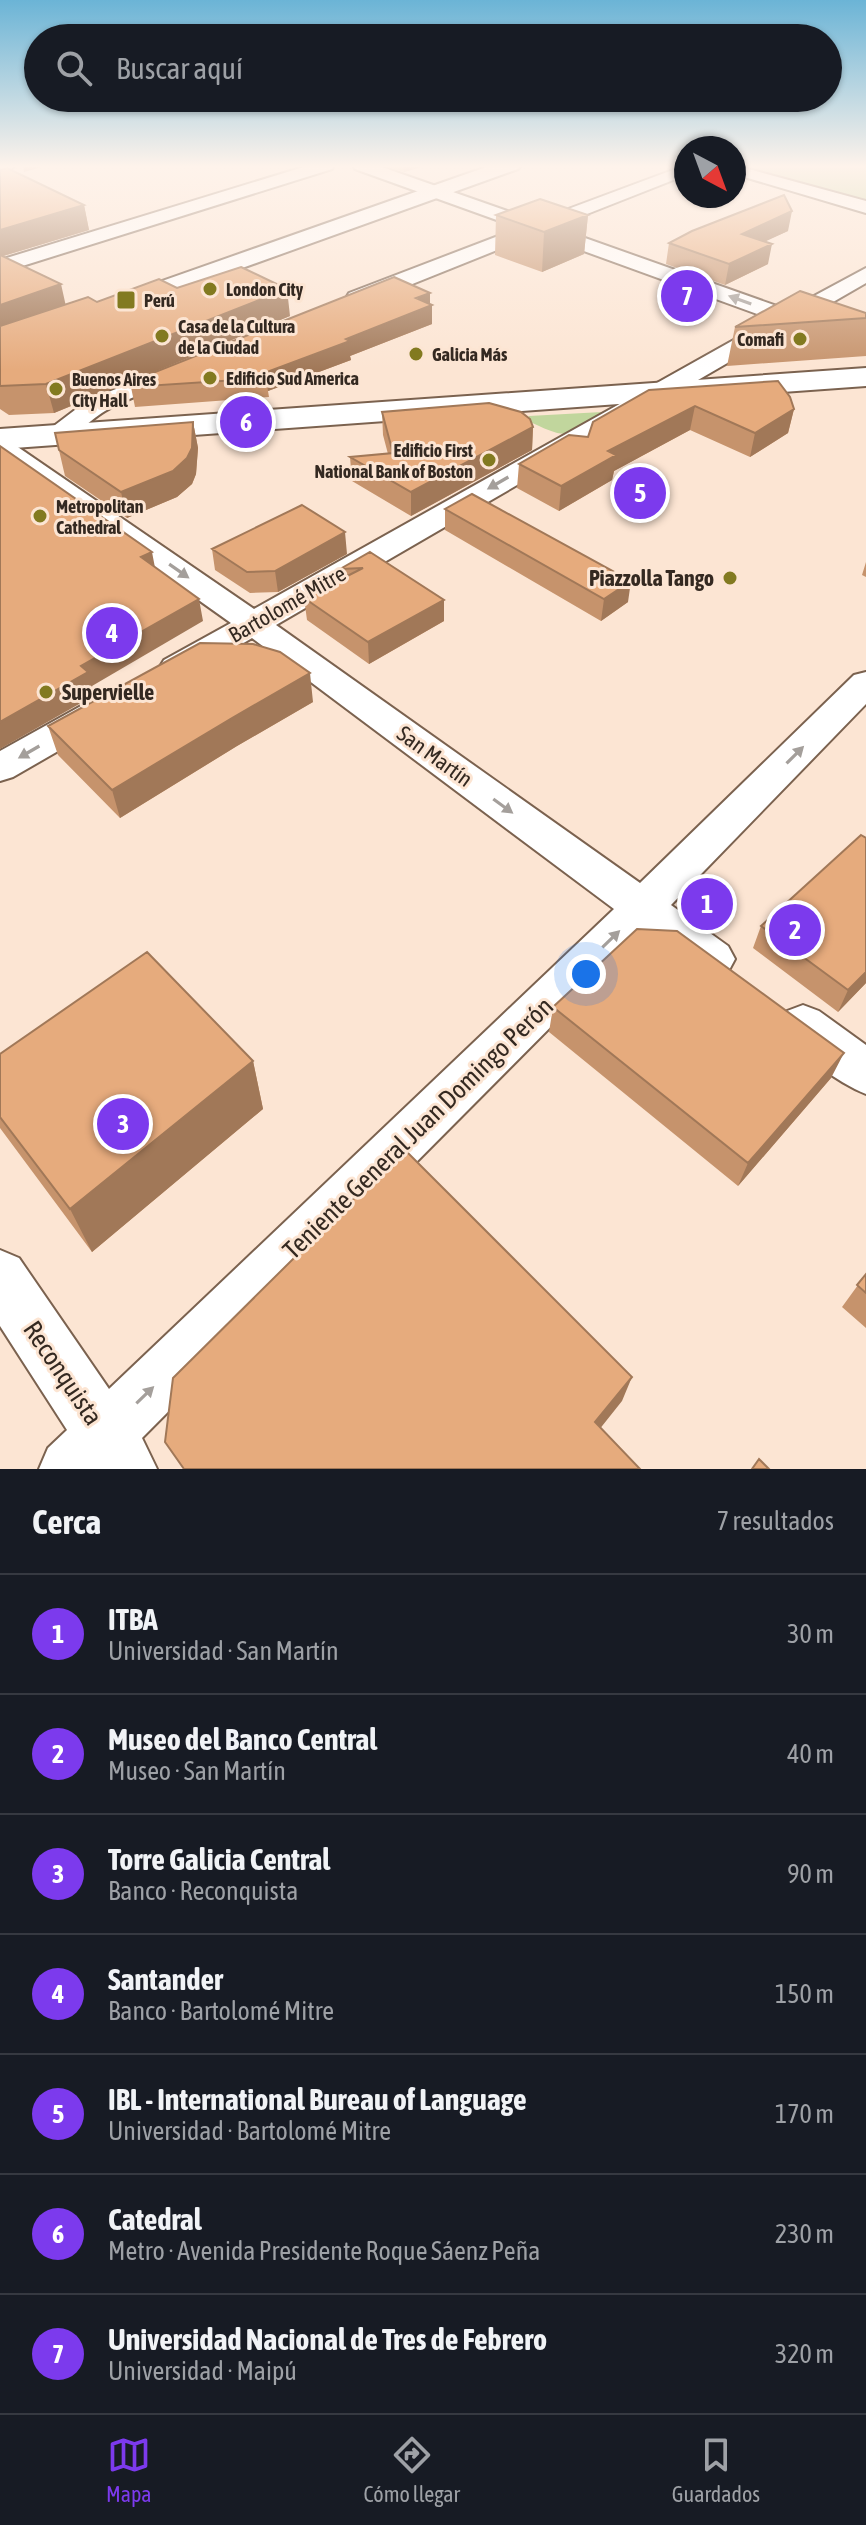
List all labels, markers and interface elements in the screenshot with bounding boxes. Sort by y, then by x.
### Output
search box [24,24,842,112]
icon: search [52,46,96,90]
text: Buscar aquí [116,51,243,85]
north arrow [674,136,746,208]
pin: 7 [661,266,713,326]
place label: London City [226,279,304,300]
marker: London City [201,280,219,298]
marker: Perú [115,289,137,311]
place label: Perú [144,290,175,311]
one-way arrow [728,293,752,306]
place label: Casa de la Cultura de la Ciudad [178,316,295,358]
marker: Casa de la Cultura de la Ciudad [153,327,171,345]
place label: Comafi [737,329,784,350]
marker: Comafi [791,330,809,348]
place label: Galicia Más [432,344,508,365]
marker: Galicia Más [407,345,425,363]
place label: Edificio Sud America [226,368,359,389]
place label: Buenos Aires City Hall [72,369,157,411]
marker: Edificio Sud America [201,369,219,387]
marker: Buenos Aires City Hall [47,380,65,398]
pin: 6 [220,392,272,452]
place label: Edificio First National Bank of Boston [314,440,474,482]
marker: Edificio First National Bank of Boston [480,451,498,469]
pin: 5 [614,463,666,523]
one-way arrow [486,476,509,490]
place label: Metropolitan Cathedral [56,496,144,538]
marker: Metropolitan Cathedral [31,507,49,525]
street label: Bartolomé Mitre [224,560,350,648]
one-way arrow [168,563,189,578]
place label: Piazzolla Tango [589,565,714,591]
marker: Piazzolla Tango [721,569,739,587]
pin: 4 [86,603,138,663]
place label: Supervielle [62,679,154,705]
marker: Supervielle [37,683,55,701]
street label: San Martín [392,720,478,792]
one-way arrow [18,745,40,759]
one-way arrow [785,746,804,765]
one-way arrow [493,797,513,813]
pin: 1 [681,874,733,934]
pin: 2 [769,900,821,960]
one-way arrow [601,930,620,949]
your location [566,954,606,994]
street label: Teniente General Juan Domingo Perón [277,991,559,1265]
pin: 3 [97,1094,149,1154]
street label: Reconquista [17,1315,109,1431]
one-way arrow [135,1386,154,1405]
text: Cerca [32,1502,101,1541]
text: 7 resultados [717,1506,834,1536]
text: ITBA [108,1602,158,1636]
text: 1 [52,1619,64,1649]
text: 30 m [787,1619,834,1649]
text: Universidad · San Martín [108,1636,339,1666]
text: Museo del Banco Central [108,1722,377,1756]
text: 2 [52,1739,64,1769]
text: 40 m [787,1739,834,1769]
text: Museo · San Martín [108,1756,286,1786]
text: Torre Galicia Central [108,1842,330,1876]
text: 3 [52,1859,64,1889]
text: 90 m [787,1859,834,1889]
text: Banco · Reconquista [108,1876,298,1906]
text: Santander [108,1962,223,1996]
text: 4 [52,1979,64,2009]
text: 150 m [775,1979,834,2009]
text: Banco · Bartolomé Mitre [108,1996,334,2026]
text: IBL - International Bureau of Language [108,2082,527,2116]
text: 5 [52,2099,64,2129]
text: 170 m [775,2099,834,2129]
text: Universidad · Bartolomé Mitre [108,2116,391,2146]
text: Catedral [108,2202,202,2236]
text: 6 [52,2219,64,2249]
text: 230 m [775,2219,834,2249]
text: Metro · Avenida Presidente Roque Sáenz Peña [108,2236,540,2266]
text: Universidad Nacional de Tres de Febrero [108,2322,547,2356]
text: 7 [52,2339,64,2369]
text: 320 m [775,2339,834,2369]
text: Universidad · Maipú [108,2356,297,2386]
tab: Mapa [106,2433,152,2507]
tab: Cómo llegar [363,2433,460,2507]
tab: Guardados [672,2433,760,2507]

